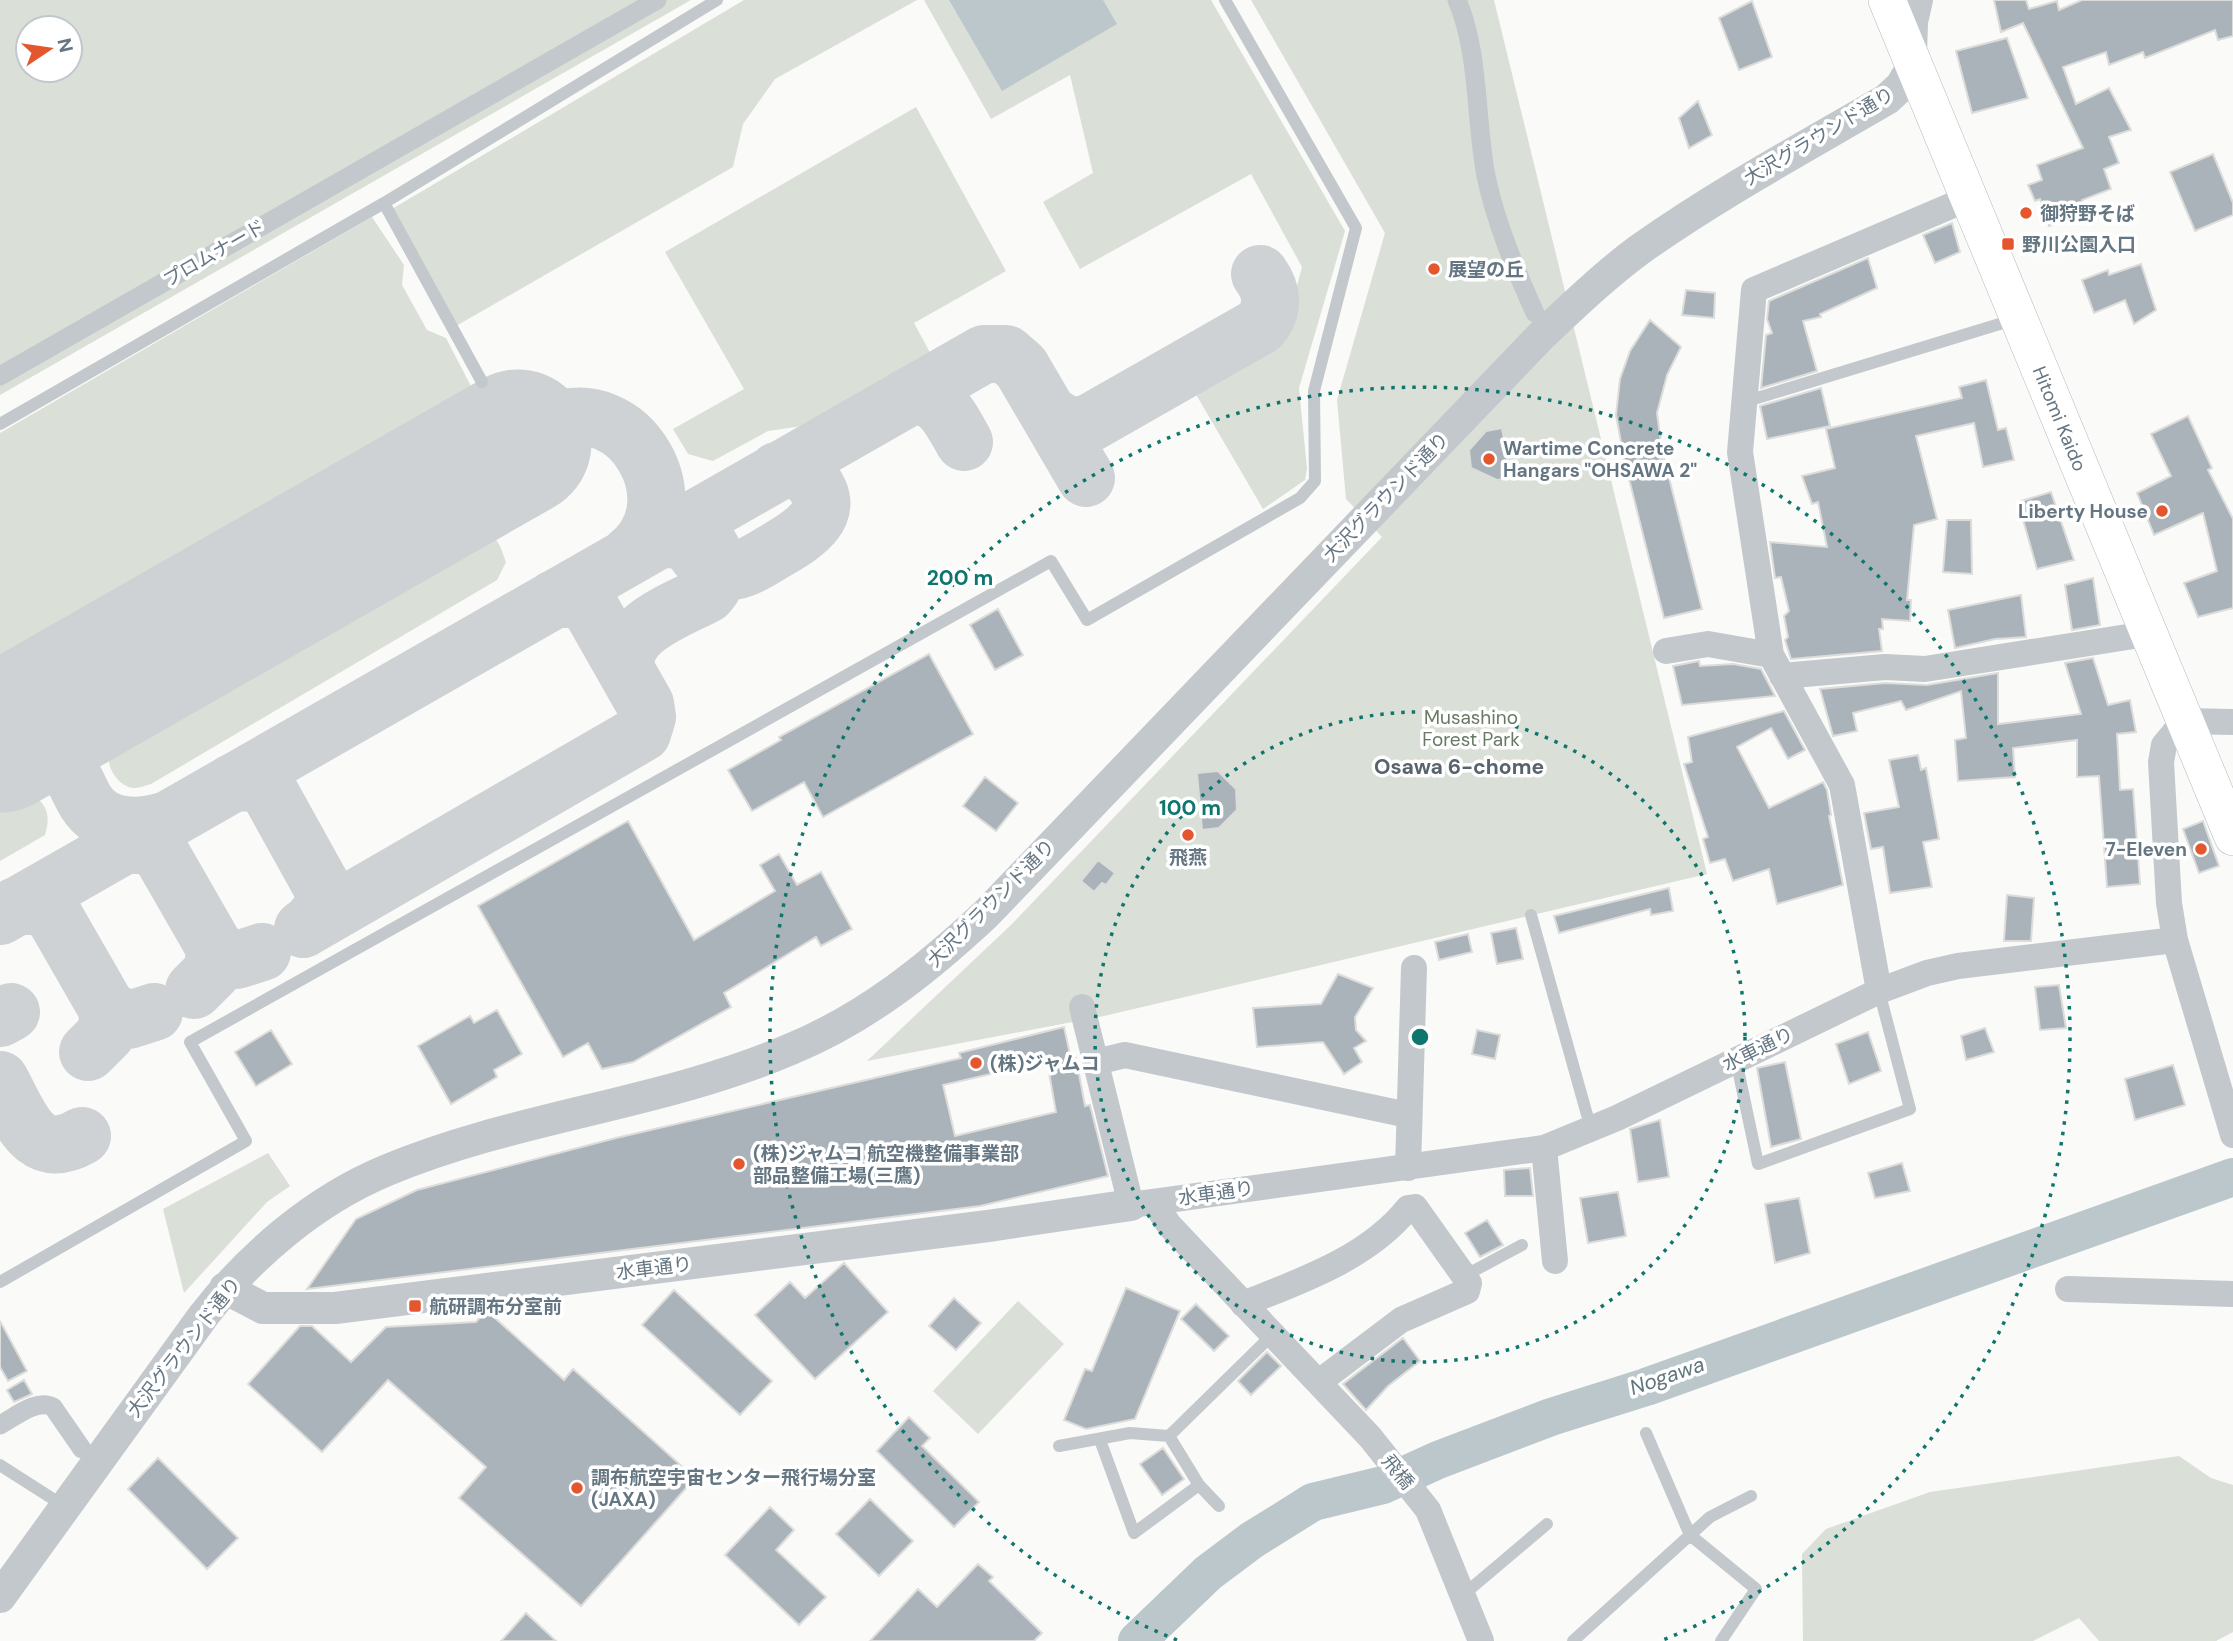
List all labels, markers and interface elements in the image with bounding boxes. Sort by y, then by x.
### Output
north arrow [14,14,84,84]
text: N [51,36,79,55]
street label: 大沢グラウンド通り [1739,81,1899,191]
place label: 御狩野そば [2040,201,2135,226]
marker: 御狩野そば [2018,205,2034,221]
street label: プロムナード [158,214,270,292]
place label: 野川公園入口 [2022,232,2136,257]
marker: 野川公園入口 [2000,236,2016,252]
place label: 展望の丘 [1448,257,1524,282]
marker: 展望の丘 [1426,261,1442,277]
street label: Hitomi Kaido [2027,362,2093,475]
street label: 大沢グラウンド通り [1318,427,1454,567]
place label: Wartime Concrete Hangars "OHSAWA 2" [1503,436,1697,483]
marker: Wartime Concrete Hangars "OHSAWA 2" [1481,451,1497,467]
place label: Liberty House [2018,499,2148,524]
marker: Liberty House [2154,503,2170,519]
text: 200 m [927,564,993,592]
park label: Musashino Forest Park [1422,705,1520,752]
district label: Osawa 6-chome [1374,753,1544,781]
text: 100 m [1159,794,1221,822]
marker: 飛燕 [1180,827,1196,843]
street label: 大沢グラウンド通り [922,834,1060,972]
place label: 7-Eleven [2105,837,2187,862]
marker: 7-Eleven [2193,841,2209,857]
place label: 飛燕 [1169,845,1207,870]
street label: 水車通り [1718,1021,1798,1077]
centre of rings [1408,1025,1432,1049]
place label: (株)ジャムコ [990,1051,1099,1076]
marker: (株)ジャムコ [968,1055,984,1071]
place label: (株)ジャムコ 航空機整備事業部 部品整備工場(三鷹) [753,1141,1019,1188]
marker: (株)ジャムコ 航空機整備事業部 部品整備工場(三鷹) [731,1156,747,1172]
street label: 水車通り [1177,1175,1255,1211]
street label: 水車通り [615,1251,693,1285]
street label: 大沢グラウンド通り [122,1272,246,1422]
place label: 航研調布分室前 [429,1294,562,1319]
marker: 航研調布分室前 [407,1298,423,1314]
water label: Nogawa [1626,1350,1708,1402]
street label: 飛橋 [1376,1449,1420,1495]
place label: 調布航空宇宙センター飛行場分室 (JAXA) [591,1465,876,1512]
marker: 調布航空宇宙センター飛行場分室 (JAXA) [569,1480,585,1496]

